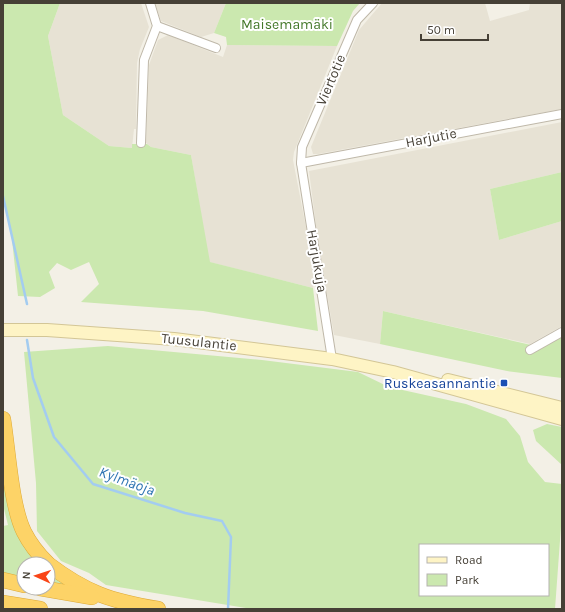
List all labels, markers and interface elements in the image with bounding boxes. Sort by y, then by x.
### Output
park label: Maisemamäki [241,16,333,33]
scale bar [421,16,488,42]
text: 50 m [427,23,455,37]
street label: Viertotie [313,52,349,108]
street label: Harjutie [404,125,458,151]
street label: Harjukuja [303,228,331,294]
street label: Tuusulantie [161,330,237,354]
place label: Ruskeasannantie [384,375,496,392]
marker: Ruskeasannantie [499,378,509,388]
water label: Kylmäoja [97,463,157,499]
legend [419,544,549,596]
text: Road [455,553,483,567]
north arrow [16,556,56,596]
text: N [20,571,33,580]
text: Park [455,573,480,587]

